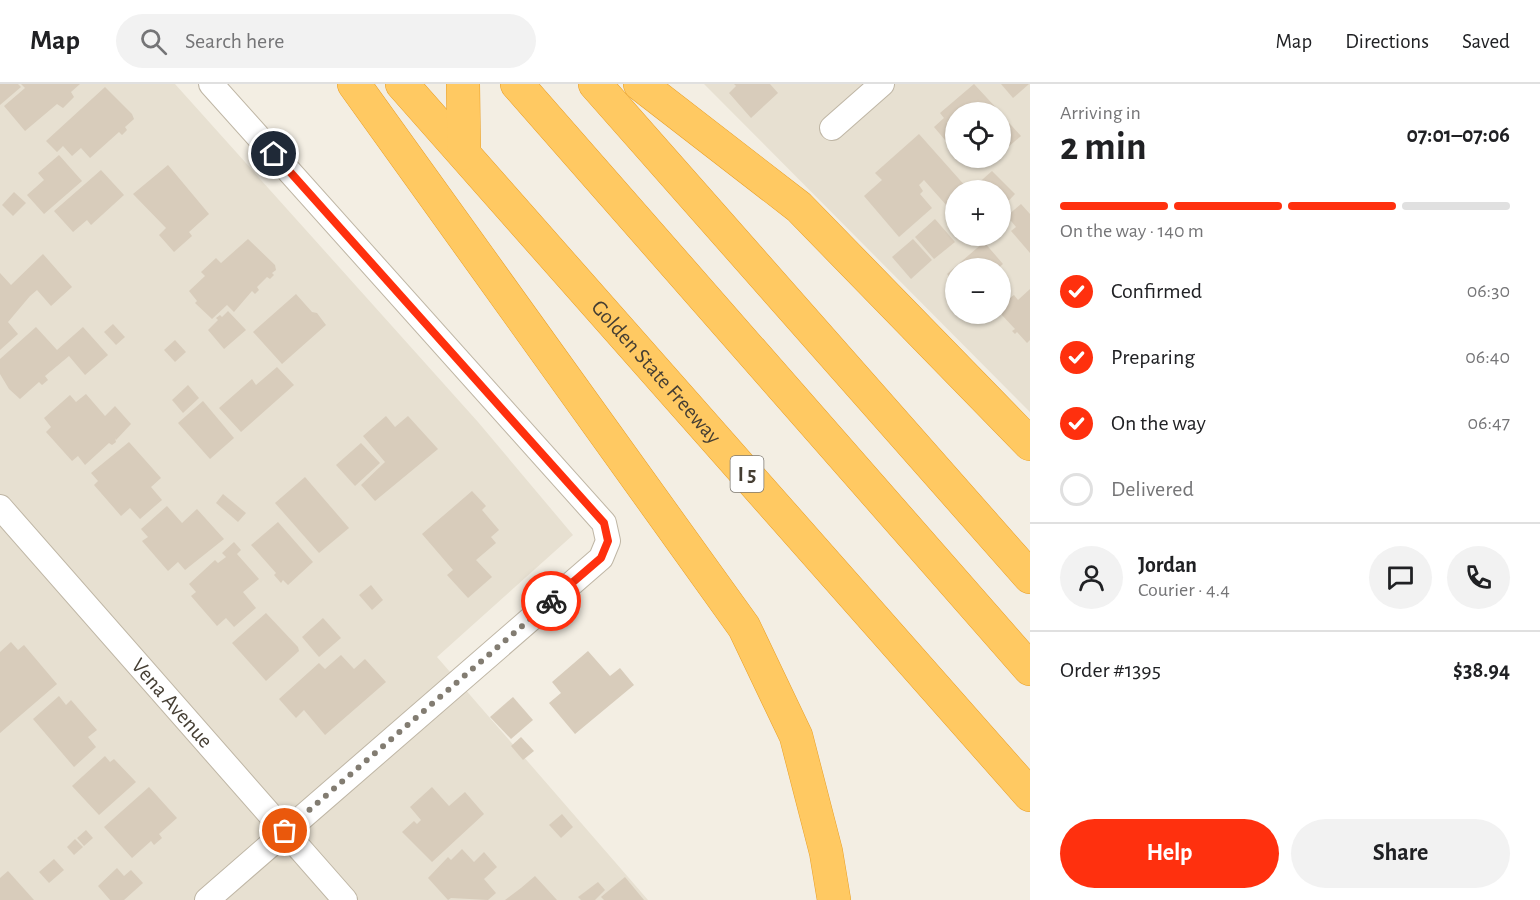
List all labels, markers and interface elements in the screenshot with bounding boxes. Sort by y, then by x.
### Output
search box [116,14,536,68]
icon: search [137,25,170,58]
text: Map [30,27,80,55]
text: Search here [185,30,284,52]
text: Map [1276,31,1312,52]
text: Directions [1345,31,1429,52]
text: Saved [1462,31,1510,52]
map controls [945,102,1011,324]
button: locate [945,102,1011,168]
text: Arriving in [1060,103,1141,123]
text: 07:01–07:06 [1406,124,1510,146]
pin [248,128,299,179]
text: 2 min [1060,128,1147,167]
icon: home [257,137,290,170]
button: + [945,180,1011,246]
text: On the way · 140 m [1060,221,1204,241]
button: − [945,258,1011,324]
icon: check [1060,275,1093,308]
text: Confirmed [1111,280,1202,302]
text: 06:30 [1467,281,1510,301]
street label: Golden State Freeway [587,296,726,448]
icon: check [1060,341,1093,374]
text: Preparing [1111,346,1195,368]
text: 06:40 [1465,347,1510,367]
icon: check [1060,407,1093,440]
text: On the way [1111,412,1206,434]
text: 06:47 [1468,413,1510,433]
road number: I 5 [730,456,764,492]
text: Delivered [1111,478,1194,500]
button: person [1060,546,1123,609]
button: chat [1369,546,1432,609]
button: phone [1447,546,1510,609]
text: Jordan [1138,554,1197,576]
courier [521,571,581,631]
text: Courier · 4.4 [1138,580,1230,600]
icon: bike [535,585,568,618]
street label: Vena Avenue [127,654,217,752]
text: Order #1395 [1060,659,1161,681]
text: $38.94 [1453,659,1510,681]
pin [259,805,310,856]
icon: bag [268,814,301,847]
button: Help [1060,819,1279,888]
button: Share [1291,819,1510,888]

